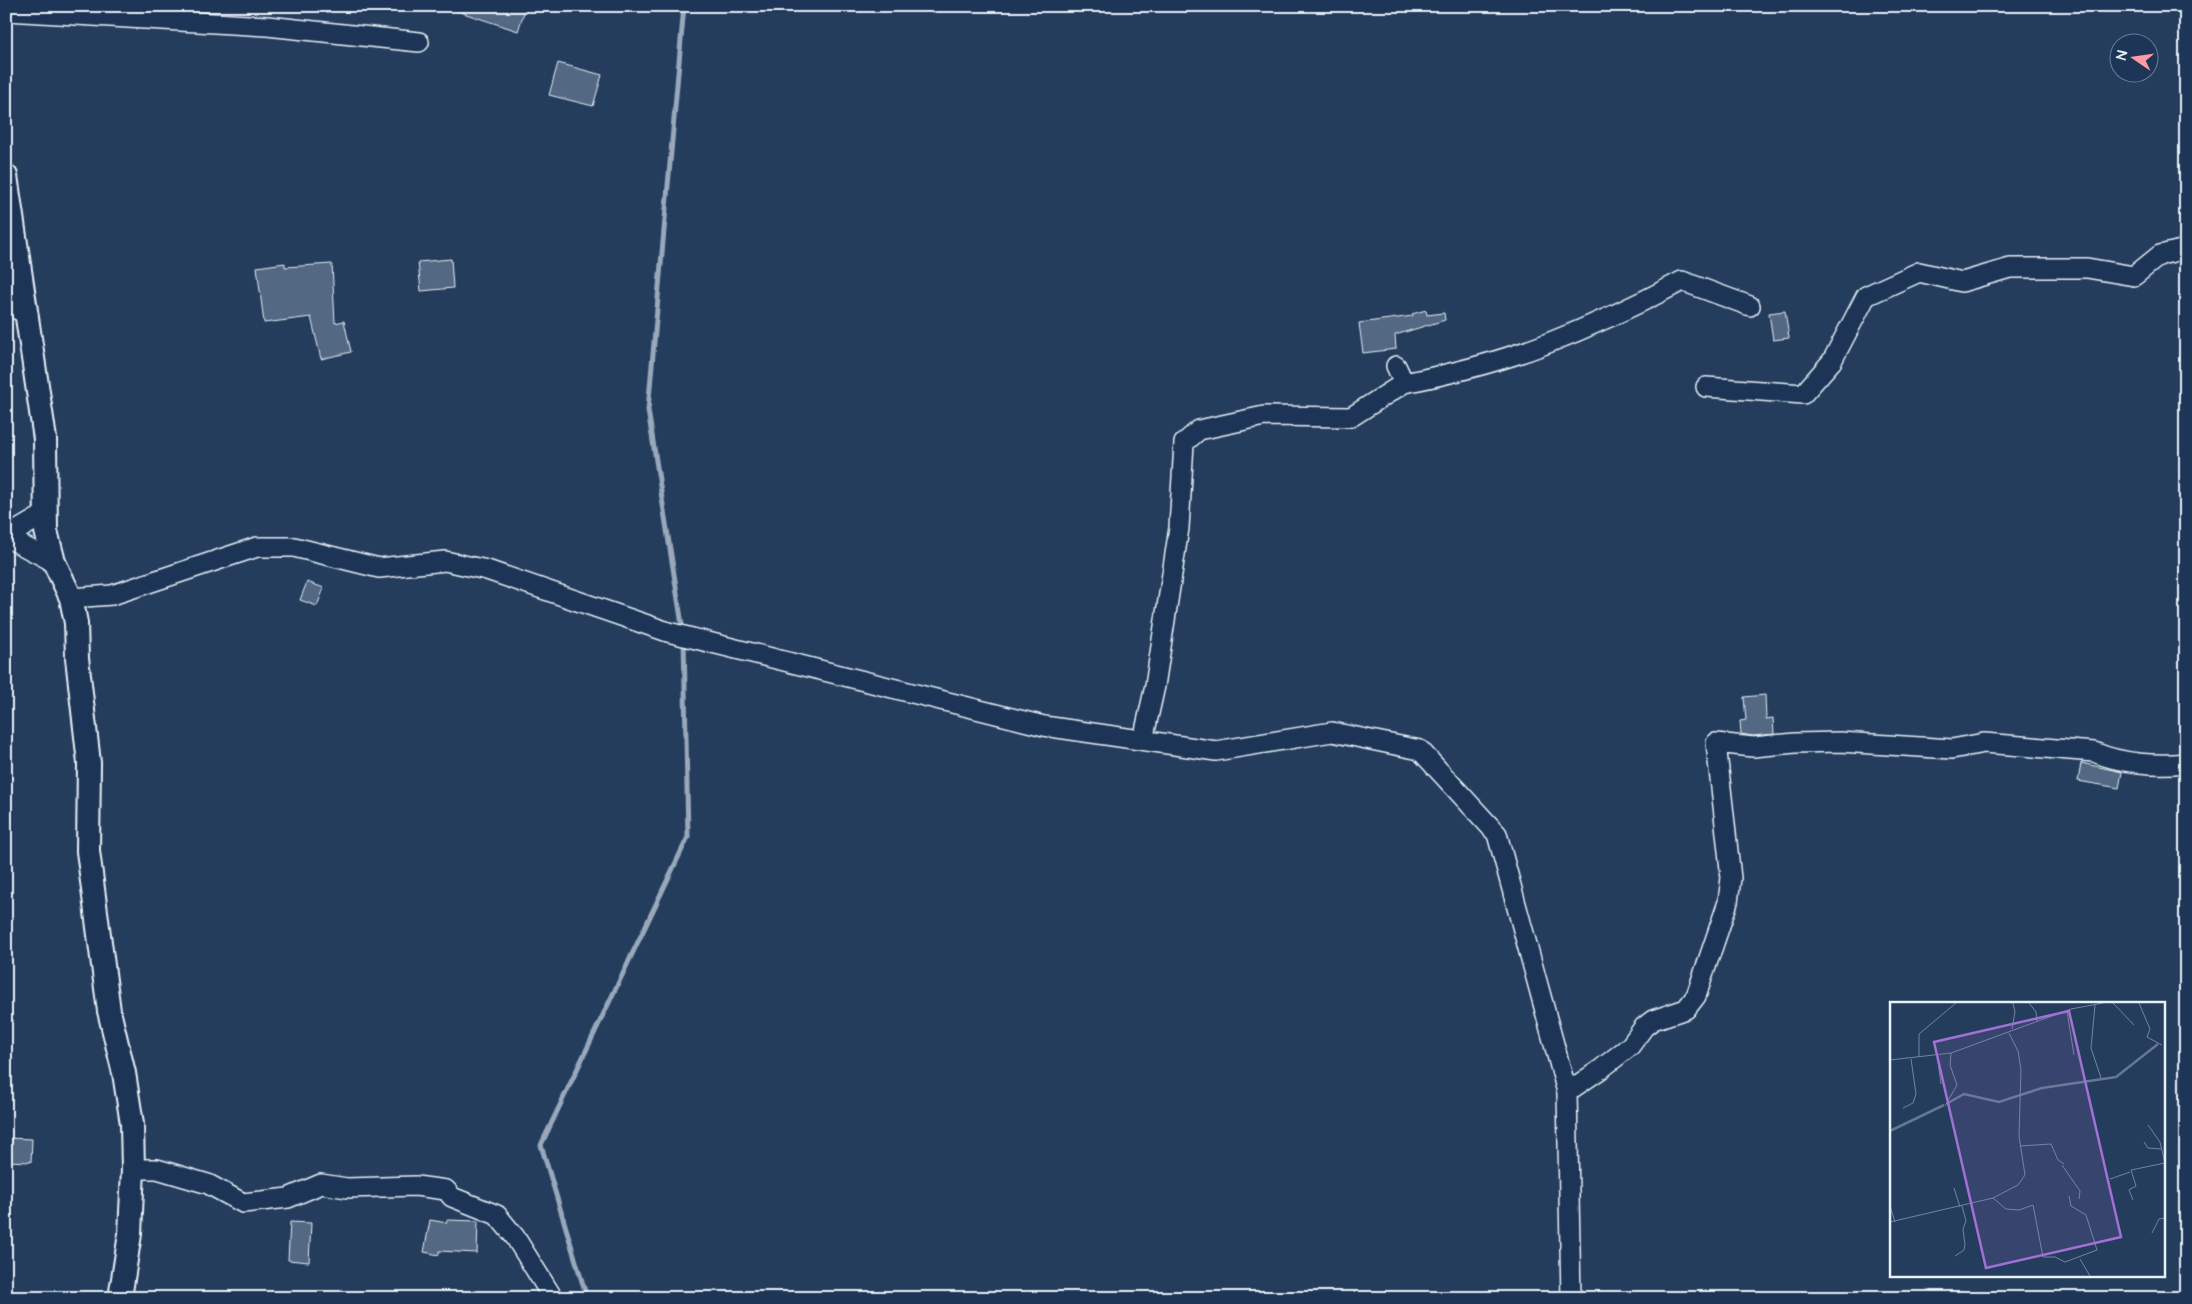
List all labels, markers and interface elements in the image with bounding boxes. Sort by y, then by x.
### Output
north arrow [2110,32,2160,82]
text: N [2112,49,2133,62]
inset map [1890,1002,2164,1276]

